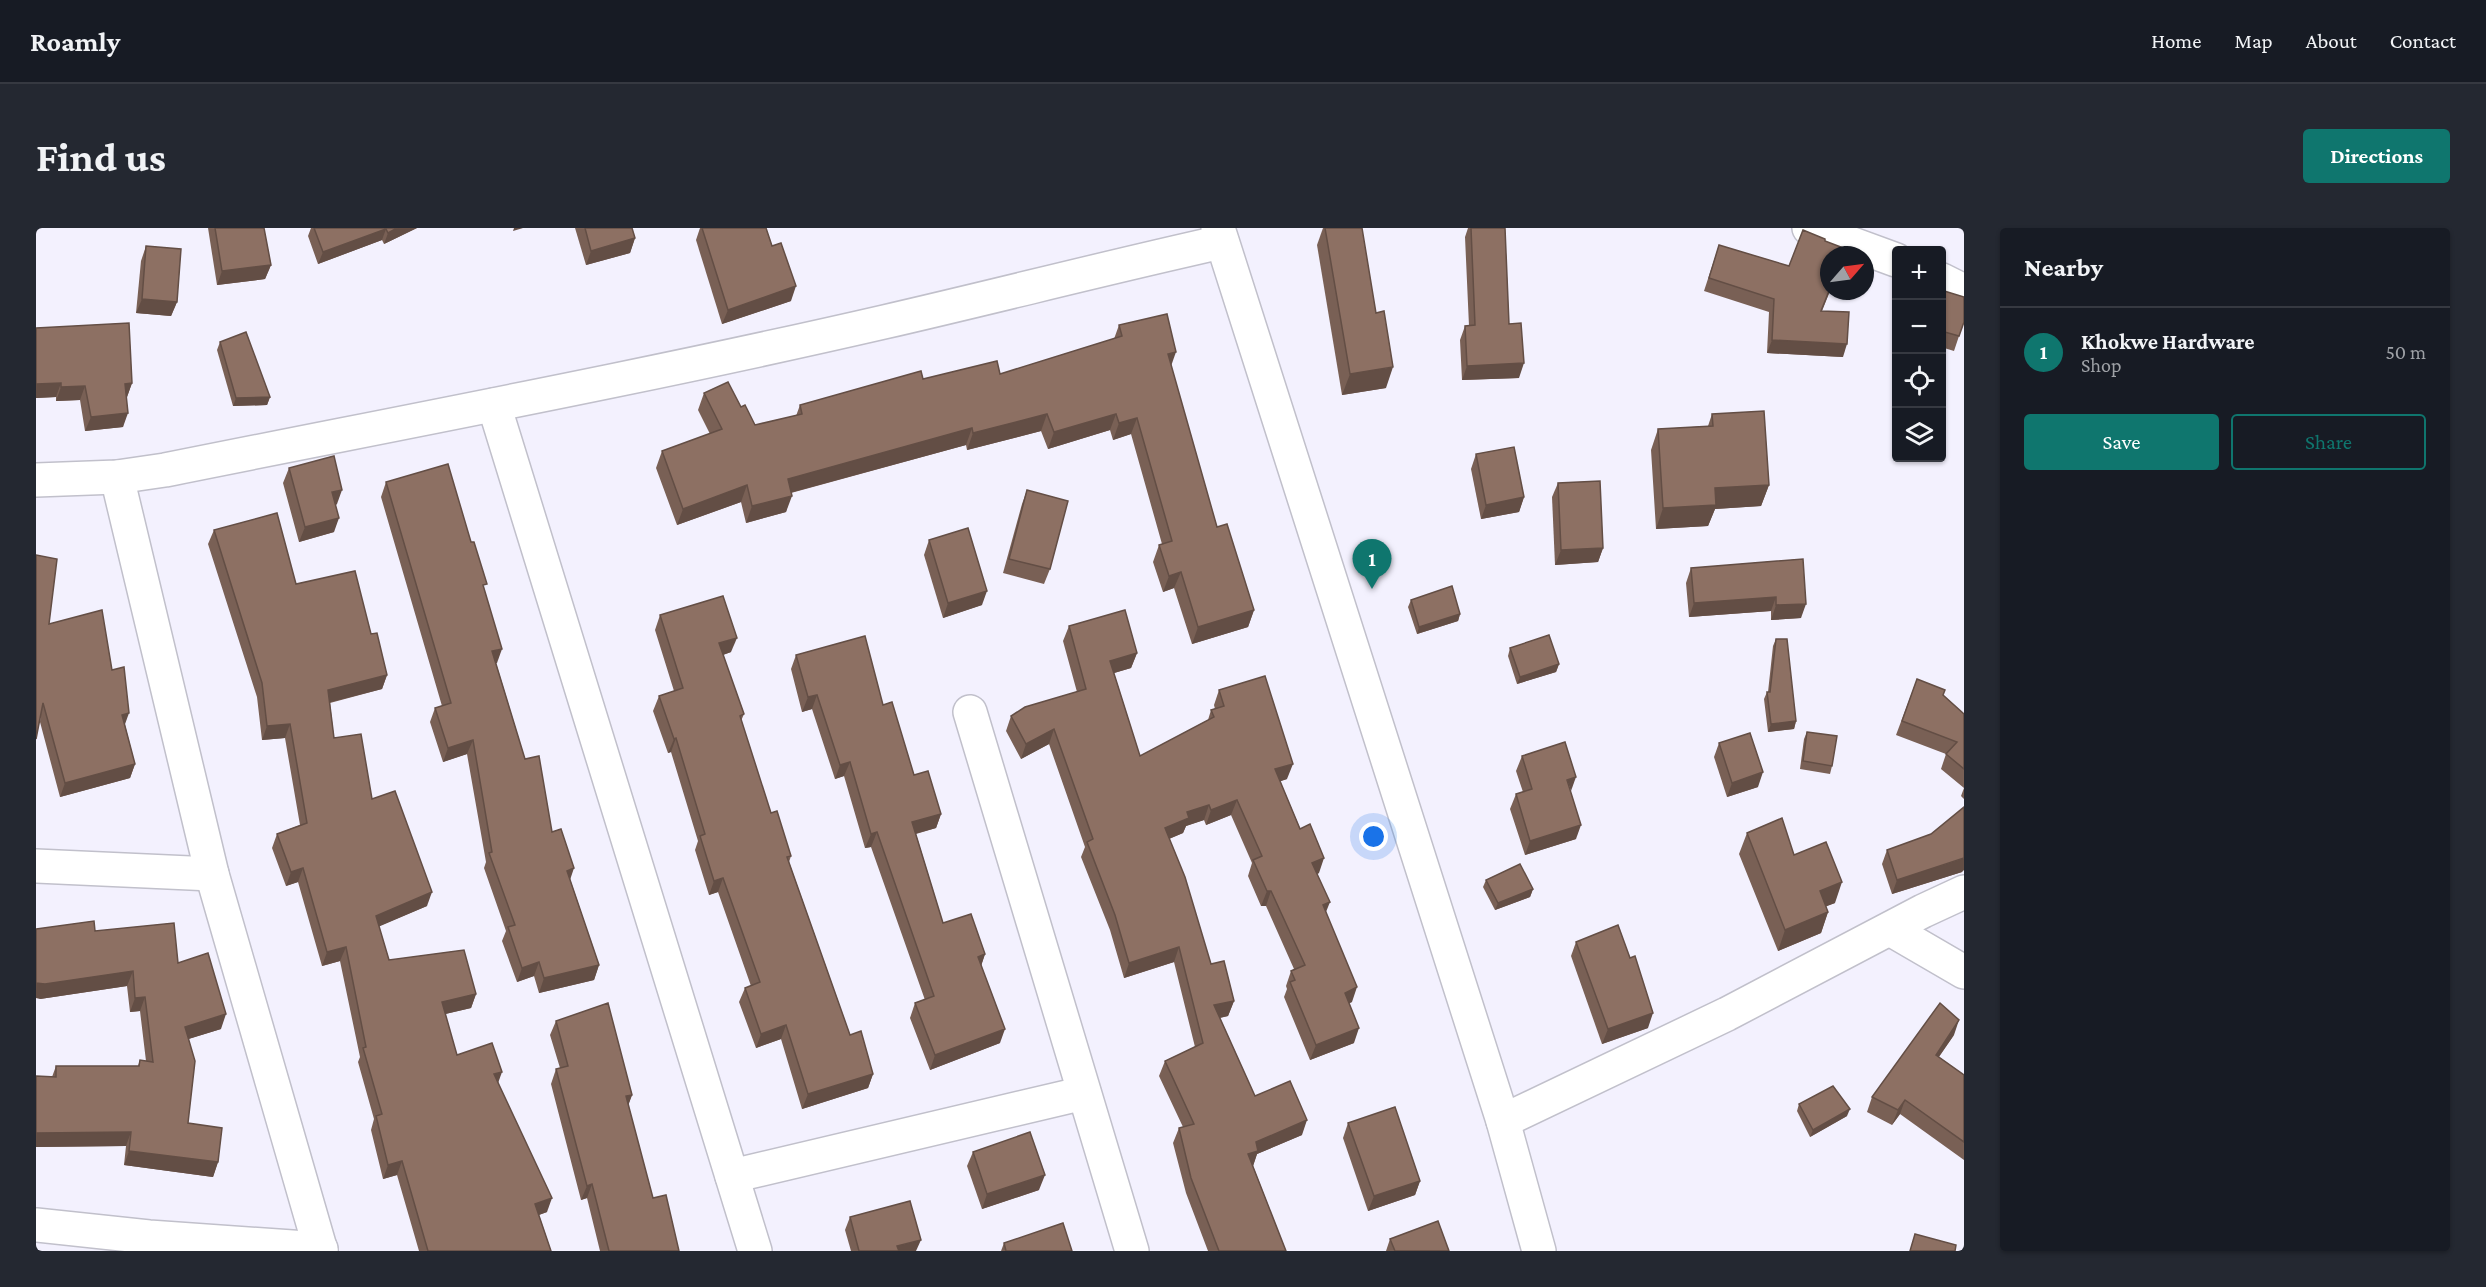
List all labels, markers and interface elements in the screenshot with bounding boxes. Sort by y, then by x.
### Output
text: Roamly [30,26,120,57]
text: Home [2151,29,2201,53]
text: Map [2234,29,2273,53]
text: About [2306,29,2357,53]
text: Contact [2390,29,2456,53]
button: Directions [2303,129,2450,183]
text: Find us [36,133,166,180]
north arrow [1820,246,1874,300]
map controls [1892,246,1946,462]
button: + [1892,246,1946,300]
text: Nearby [2024,253,2103,282]
button: − [1892,300,1946,354]
text: Khokwe Hardware [2081,329,2255,354]
text: 1 [2040,341,2047,363]
text: 50 m [2385,341,2426,363]
button: locate [1892,354,1946,408]
text: Shop [2081,354,2122,376]
button: layers [1892,408,1946,462]
button: Save [2024,414,2219,470]
button: Share [2231,414,2426,470]
pin: 1 [1352,540,1392,589]
your location [1359,822,1388,851]

